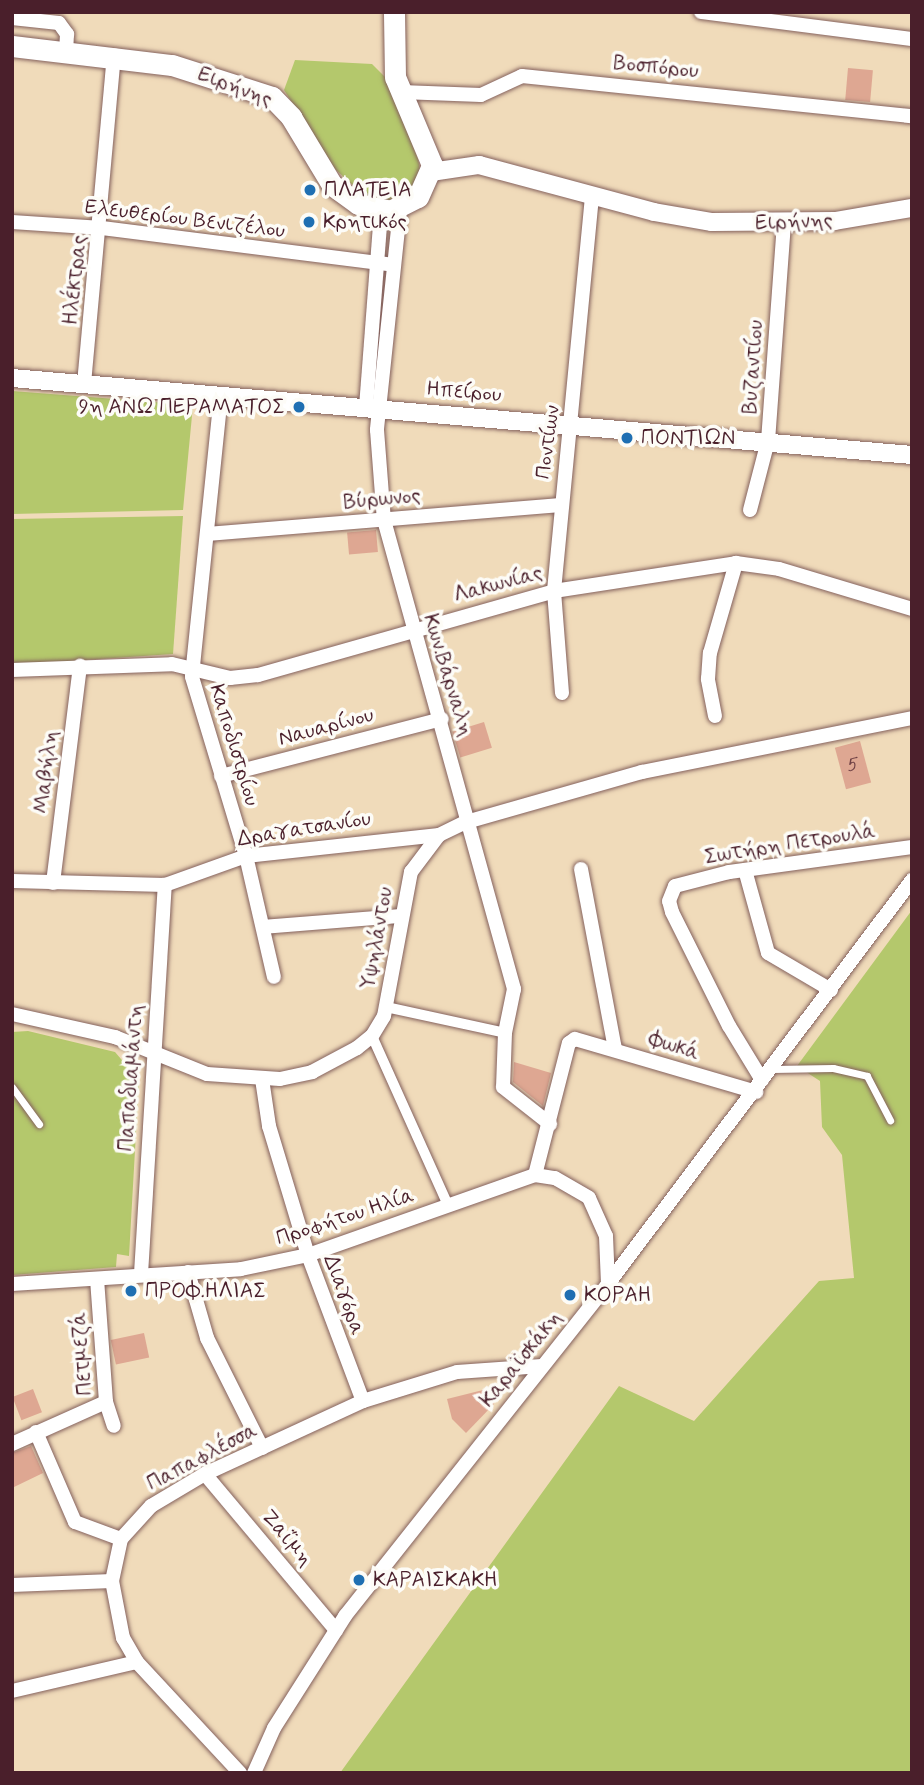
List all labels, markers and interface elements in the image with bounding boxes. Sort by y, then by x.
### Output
street label: Βοσπόρου [612,50,700,84]
street label: Ειρήνης [194,61,276,113]
place label: ΠΛΑΤΕΙΑ [324,177,412,203]
marker: ΠΛΑΤΕΙΑ [302,182,318,198]
street label: Ελευθερίου Βενιζέλου [84,194,286,244]
street label: Ειρήνης [755,208,833,236]
place label: Κρητικός [323,209,407,235]
marker: Κρητικός [301,214,317,230]
street label: Ηλέκτρας [58,234,92,326]
street label: Βυζαντίου [737,319,769,415]
street label: Ηπείρου [426,376,502,408]
place label: 9η ΑΝΩ ΠΕΡΑΜΑΤΟΣ [79,394,285,420]
marker: 9η ΑΝΩ ΠΕΡΑΜΑΤΟΣ [291,399,307,415]
street label: Ποντίων [530,403,566,481]
place label: ΠΟΝΤΙΩΝ [641,425,735,451]
marker: ΠΟΝΤΙΩΝ [619,430,635,446]
street label: Βύρωνος [342,483,422,515]
street label: Λακωνίας [451,560,545,608]
street label: Κων.Βάρναλη [417,611,479,739]
street label: Καποδιστρίου [204,681,264,809]
street label: Ναυαρίνου [276,702,376,752]
street label: Μαβήλη [28,729,64,815]
house number: 5 [848,754,858,776]
street label: Δραγατσανίου [235,806,373,852]
street label: Σωτήρη Πετρουλά [703,818,877,870]
street label: Υψηλάντου [356,885,398,991]
street label: Παπαδιαμάντη [113,1004,149,1152]
street label: Φωκά [646,1026,702,1066]
street label: Προφήτου Ηλία [273,1183,417,1251]
street label: Διαγόρα [318,1251,370,1339]
place label: ΠΡΟΦ.ΗΛΙΑΣ [145,1278,266,1304]
place label: ΚΟΡΑΗ [584,1282,652,1308]
marker: ΠΡΟΦ.ΗΛΙΑΣ [123,1283,139,1299]
marker: ΚΟΡΑΗ [562,1287,578,1303]
street label: Καραϊσκάκη [475,1306,567,1412]
street label: Πετμεζά [66,1311,98,1397]
street label: Παπαφλέσσα [143,1417,261,1497]
street label: Ζαΐμη [256,1504,318,1572]
place label: ΚΑΡΑΙΣΚΑΚΗ [373,1567,498,1593]
marker: ΚΑΡΑΙΣΚΑΚΗ [351,1572,367,1588]

